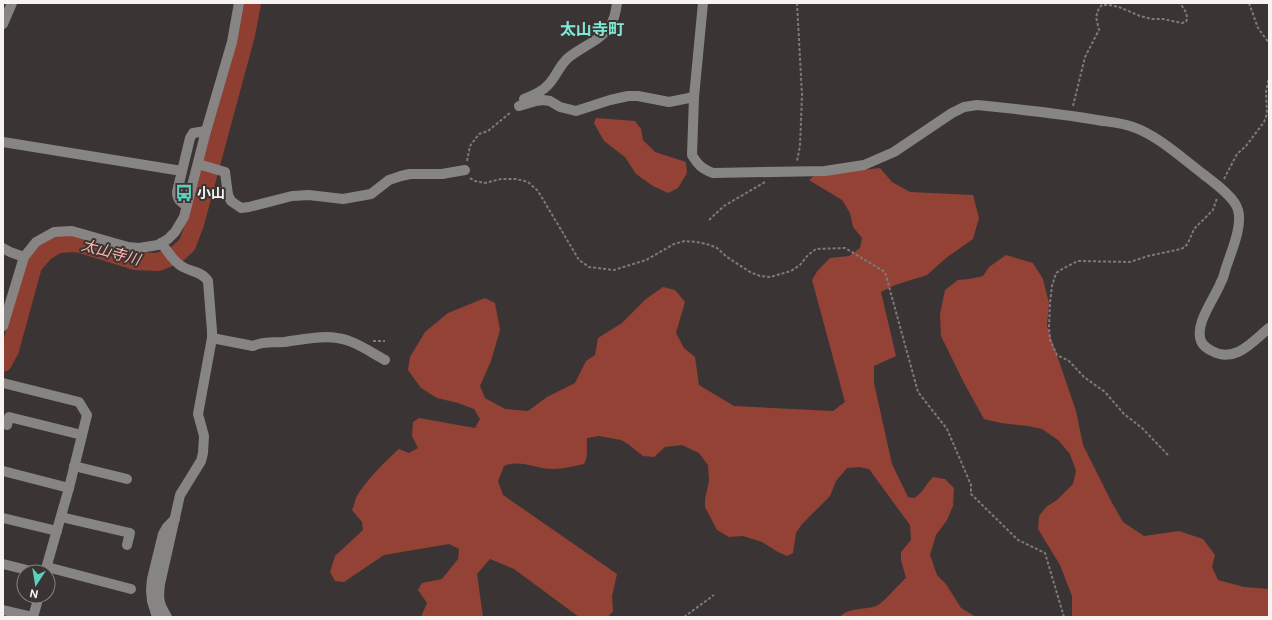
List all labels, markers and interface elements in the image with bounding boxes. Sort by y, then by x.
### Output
district label: 太山寺町 [560,20,624,39]
bus stop icon: 小山 [174,183,194,203]
place label: 小山 [197,185,225,201]
water label: 太山寺川 [80,236,144,268]
north arrow [16,564,56,604]
text: N [28,587,39,601]

